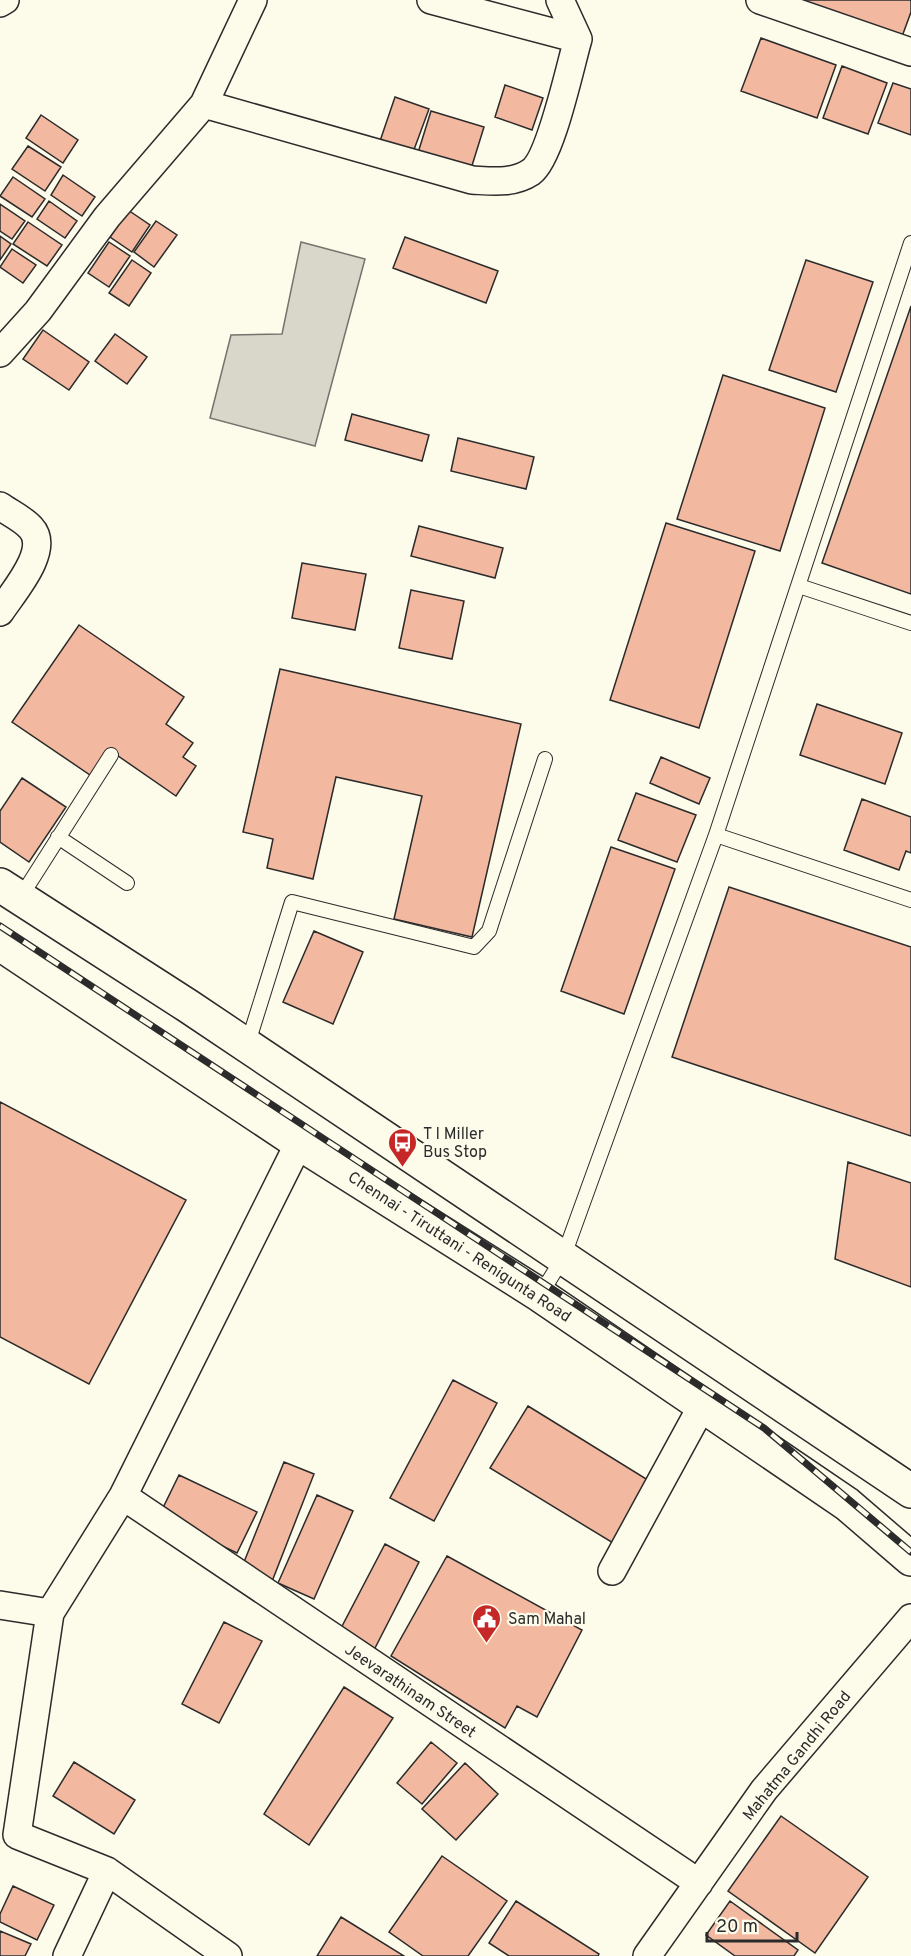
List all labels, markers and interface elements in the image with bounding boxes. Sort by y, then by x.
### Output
place label: T I Miller Bus Stop [423,1125,487,1163]
bus stop icon: T I Miller Bus Stop [386,1126,418,1168]
street label: Chennai - Tiruttani - Renigunta Road [343,1168,574,1327]
public building icon: Sam Mahal [471,1602,503,1644]
place label: Sam Mahal [508,1610,586,1630]
street label: Jeevarathinam Street [340,1640,479,1743]
street label: Mahatma Gandhi Road [739,1687,856,1825]
scale bar [707,1905,797,1943]
text: 20 m [716,1916,758,1939]

